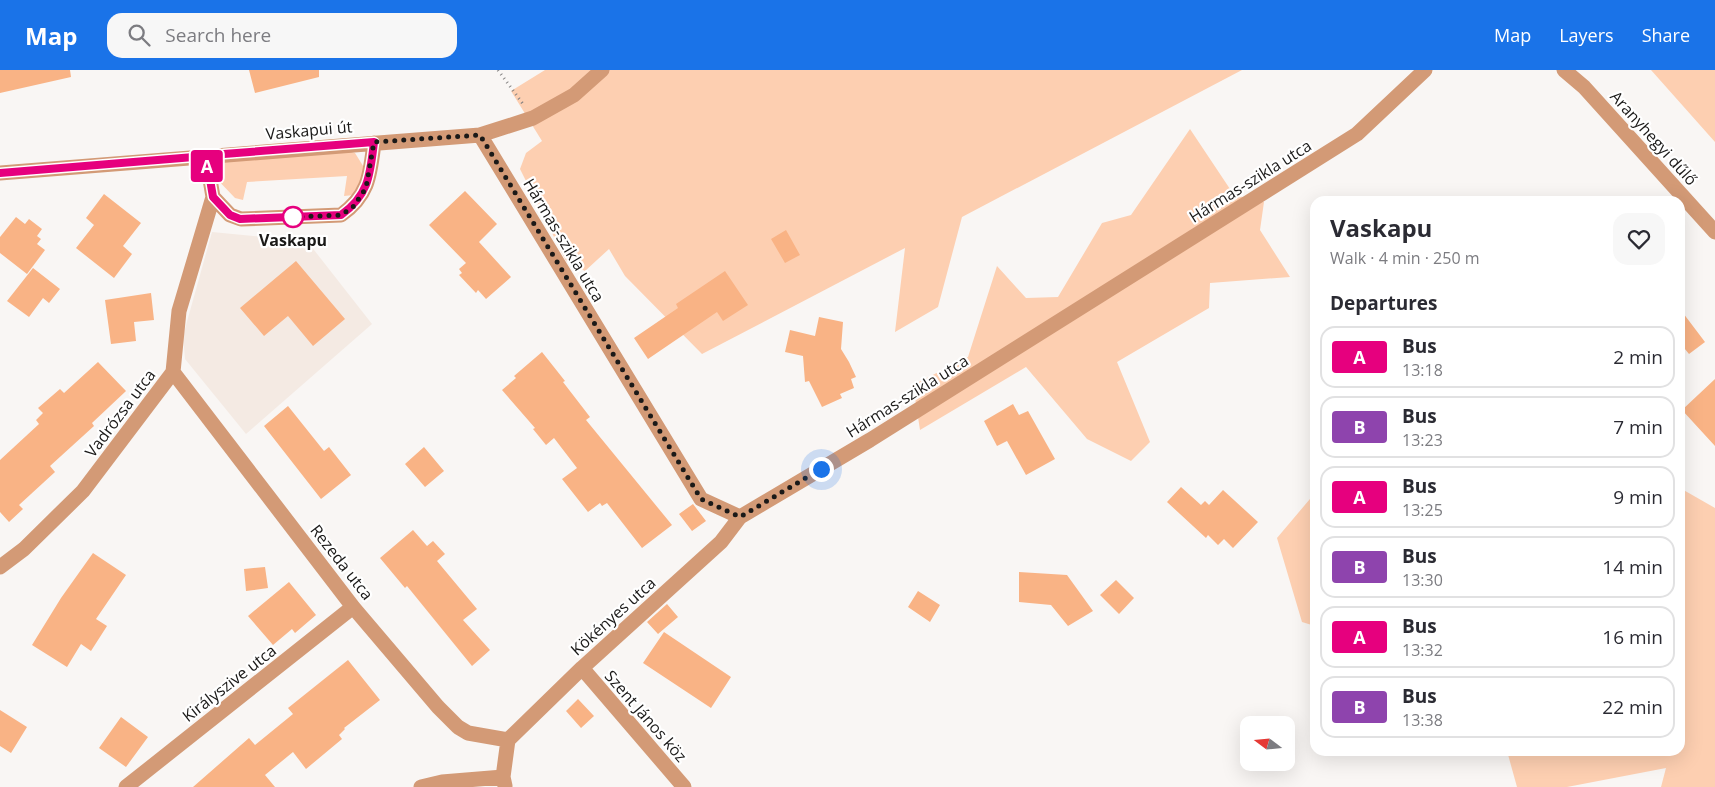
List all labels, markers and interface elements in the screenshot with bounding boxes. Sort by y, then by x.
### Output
search box [107,13,457,58]
text: Map [25,19,77,52]
icon: search [125,21,153,49]
text: Search here [165,22,271,48]
text: Map [1494,23,1531,47]
text: Layers [1559,23,1614,47]
text: Share [1642,23,1690,47]
street label: Aranyhegyi dűlő [1606,86,1702,190]
street label: Vaskapui út [265,115,353,145]
street label: Hármas-szikla utca [1185,134,1315,228]
line badge: A [191,150,223,182]
text: A [201,154,213,178]
street label: Hármas-szikla utca [518,174,610,306]
marker: Vaskapu [282,206,304,228]
text: Vaskapu [1330,211,1432,244]
button: heart [1613,213,1665,265]
place label: Vaskapu [259,229,327,251]
text: Walk · 4 min · 250 m [1330,247,1480,269]
text: Departures [1330,290,1437,316]
text: Bus [1402,333,1437,359]
text: 2 min [1613,344,1663,370]
text: A [1353,345,1366,369]
street label: Hármas-szikla utca [842,349,972,443]
text: 13:18 [1402,359,1443,381]
street label: Vadrózsa utca [80,365,160,461]
text: Bus [1402,403,1437,429]
text: 7 min [1613,414,1663,440]
text: B [1353,415,1366,439]
text: 13:23 [1402,429,1443,451]
your location [809,457,834,482]
text: Bus [1402,473,1437,499]
text: 9 min [1613,484,1663,510]
text: A [1353,485,1366,509]
text: 13:25 [1402,499,1443,521]
street label: Rezeda utca [306,520,378,604]
text: Bus [1402,543,1437,569]
text: 14 min [1602,554,1663,580]
text: B [1353,555,1366,579]
text: 13:30 [1402,569,1443,591]
street label: Kökényes utca [566,572,660,660]
text: Bus [1402,613,1437,639]
text: 16 min [1602,624,1663,650]
text: A [1353,625,1366,649]
street label: Királyszive utca [177,639,281,727]
text: 13:32 [1402,639,1443,661]
street label: Szent János köz [600,665,692,767]
text: Bus [1402,683,1437,709]
text: 22 min [1602,694,1663,720]
text: B [1353,695,1366,719]
text: 13:38 [1402,709,1443,731]
north arrow [1240,716,1295,771]
map controls [1240,716,1295,771]

